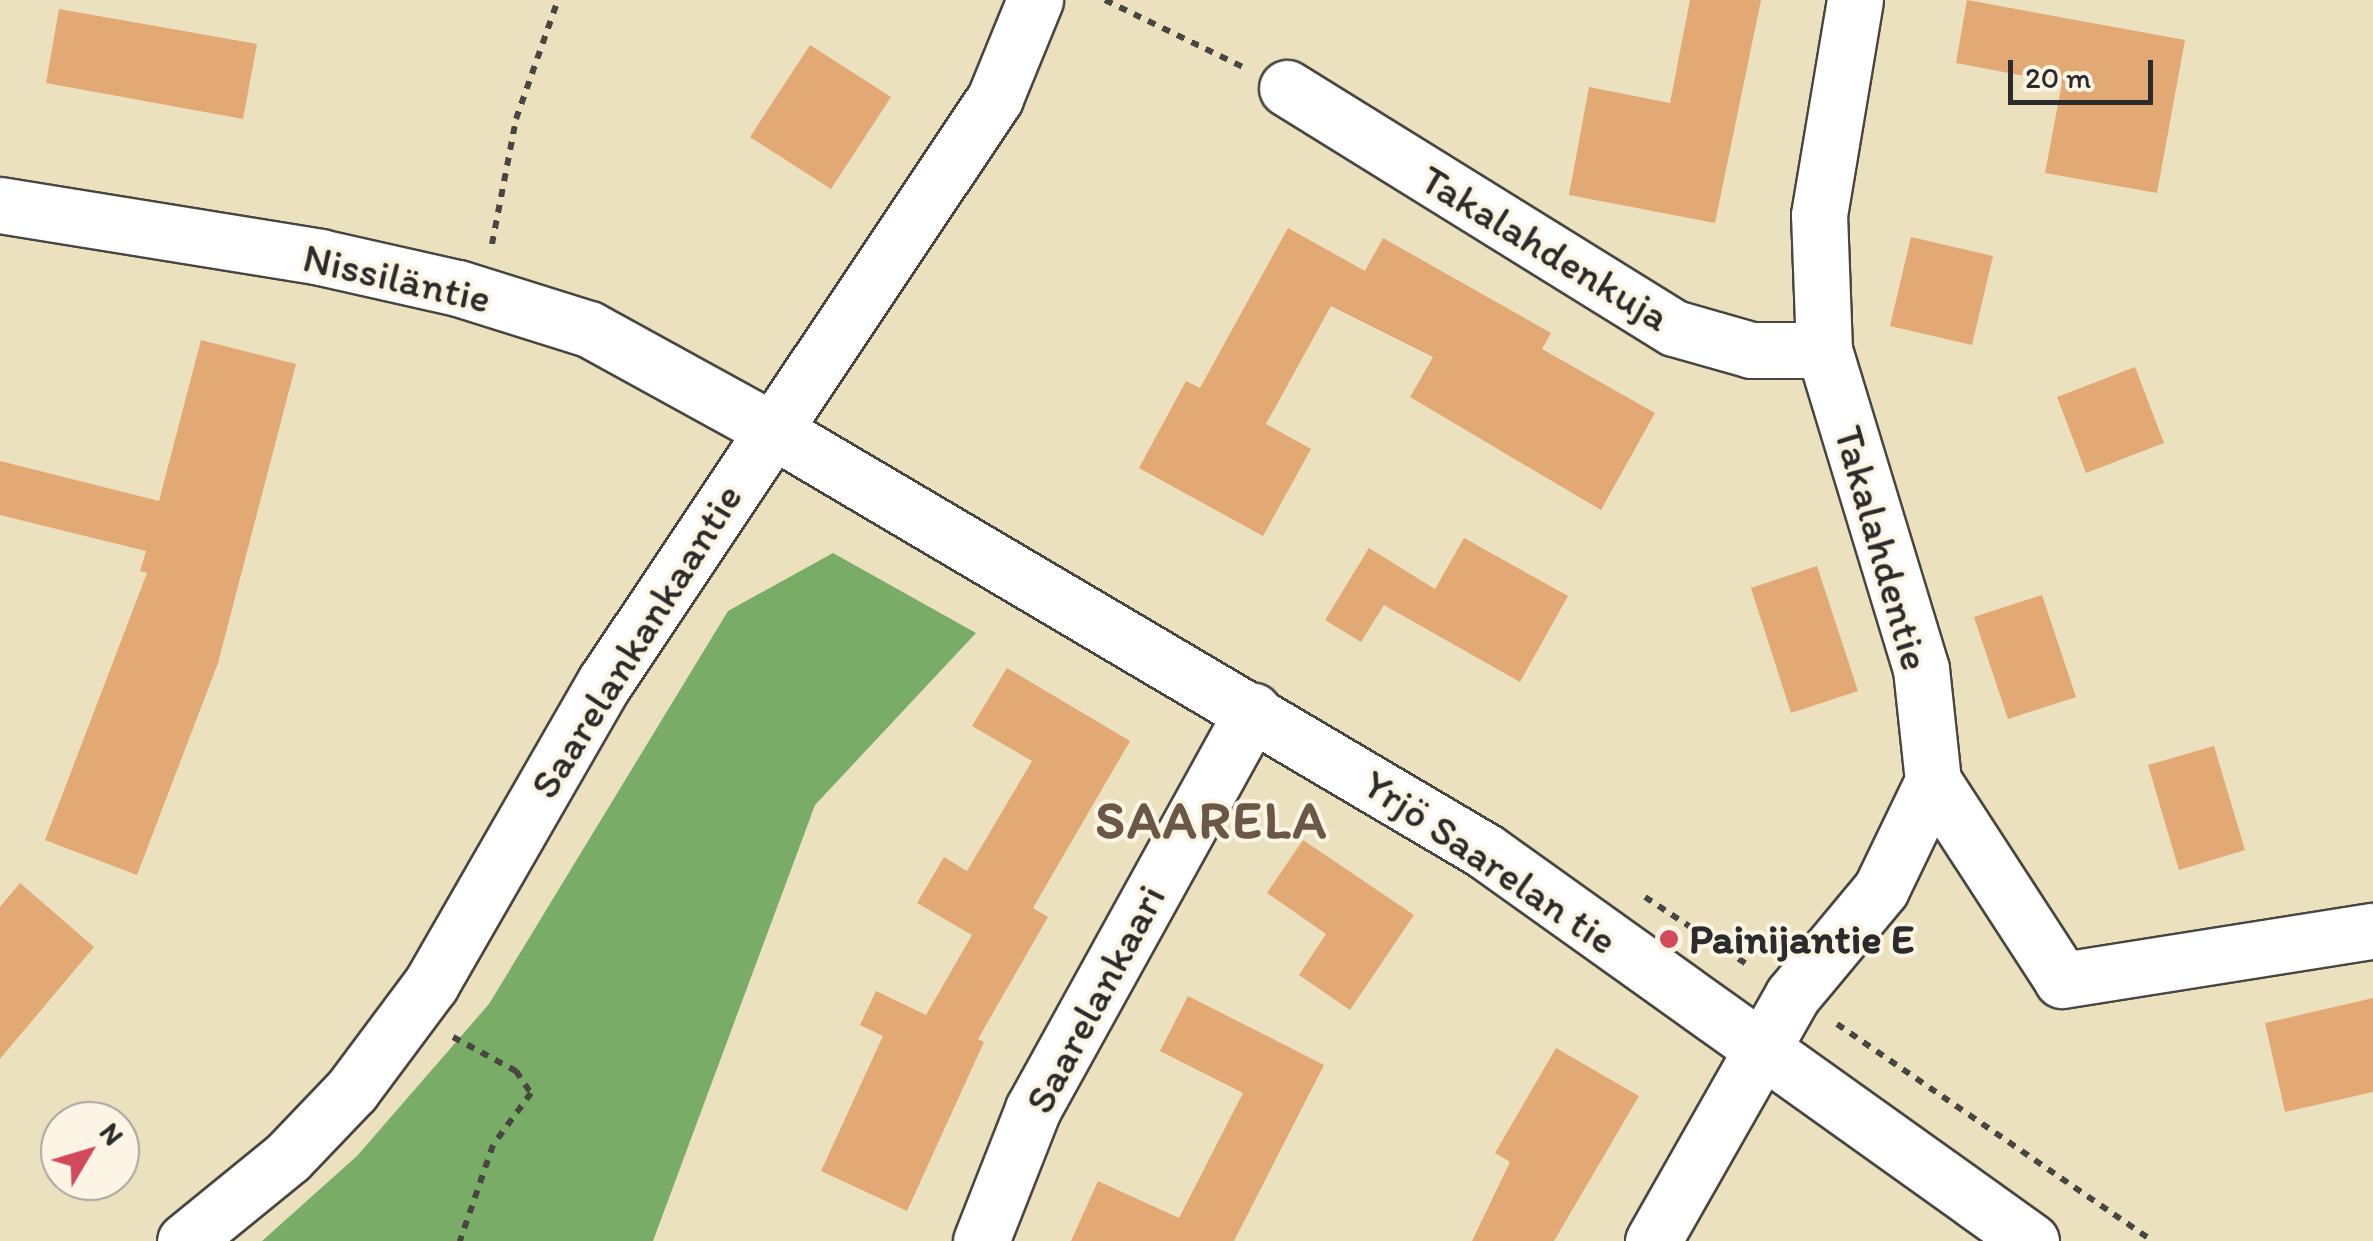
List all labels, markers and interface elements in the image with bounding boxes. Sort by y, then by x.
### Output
scale bar [2013,40,2158,102]
text: 20 m [2025,59,2091,96]
street label: Takalahdenkuja [1411,154,1679,342]
street label: Nissiläntie [298,232,496,324]
street label: Takalahdentie [1823,420,1941,676]
street label: Saarelankankaantie [519,474,753,808]
street label: Yrjö Saarelan tie [1353,758,1627,966]
district label: SAARELA [1095,790,1329,852]
street label: Saarelankaari [1014,876,1176,1122]
place label: Painijantie E [1689,914,1914,964]
marker: Painijantie E [1658,928,1680,950]
north arrow [40,1101,140,1201]
text: N [93,1116,131,1152]

